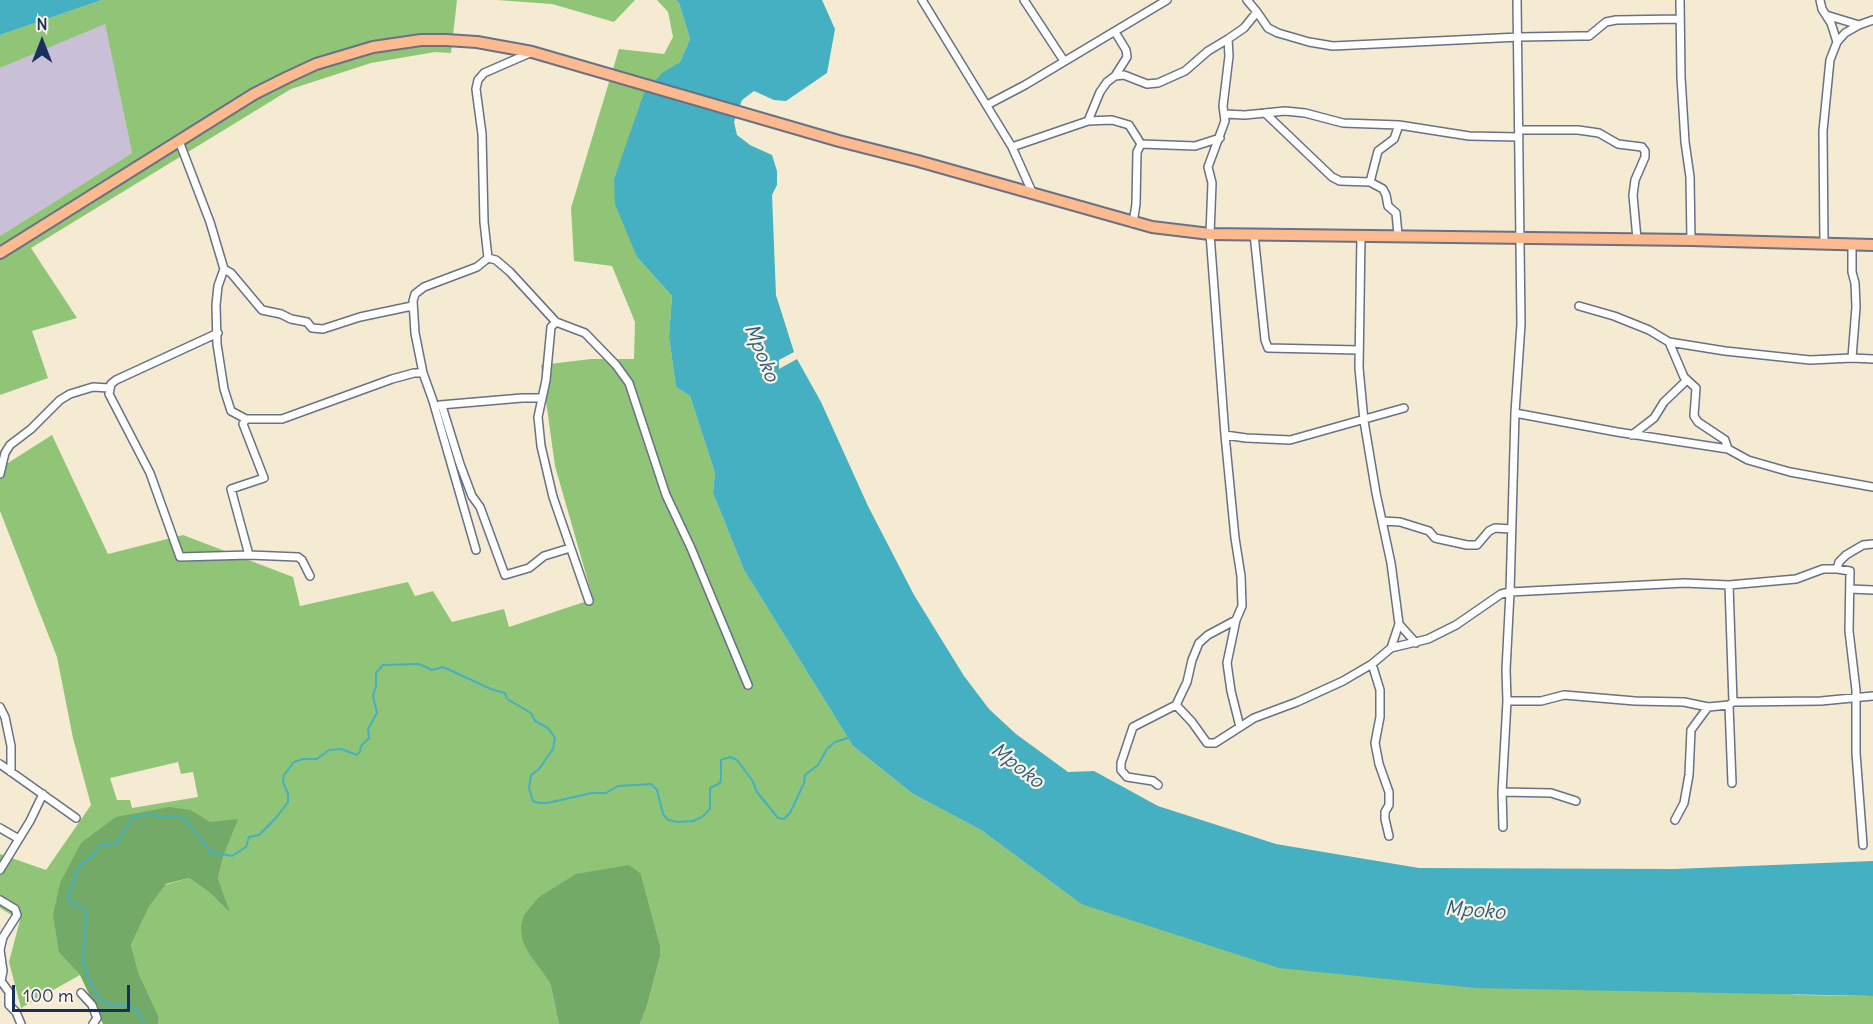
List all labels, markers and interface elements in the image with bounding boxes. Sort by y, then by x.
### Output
north arrow [12,12,72,72]
text: N [36,14,48,34]
water label: Mpoko [739,321,783,385]
water label: Mpoko [986,738,1048,794]
water label: Mpoko [1444,897,1506,925]
scale bar [15,973,134,1011]
text: 100 m [23,984,74,1007]

